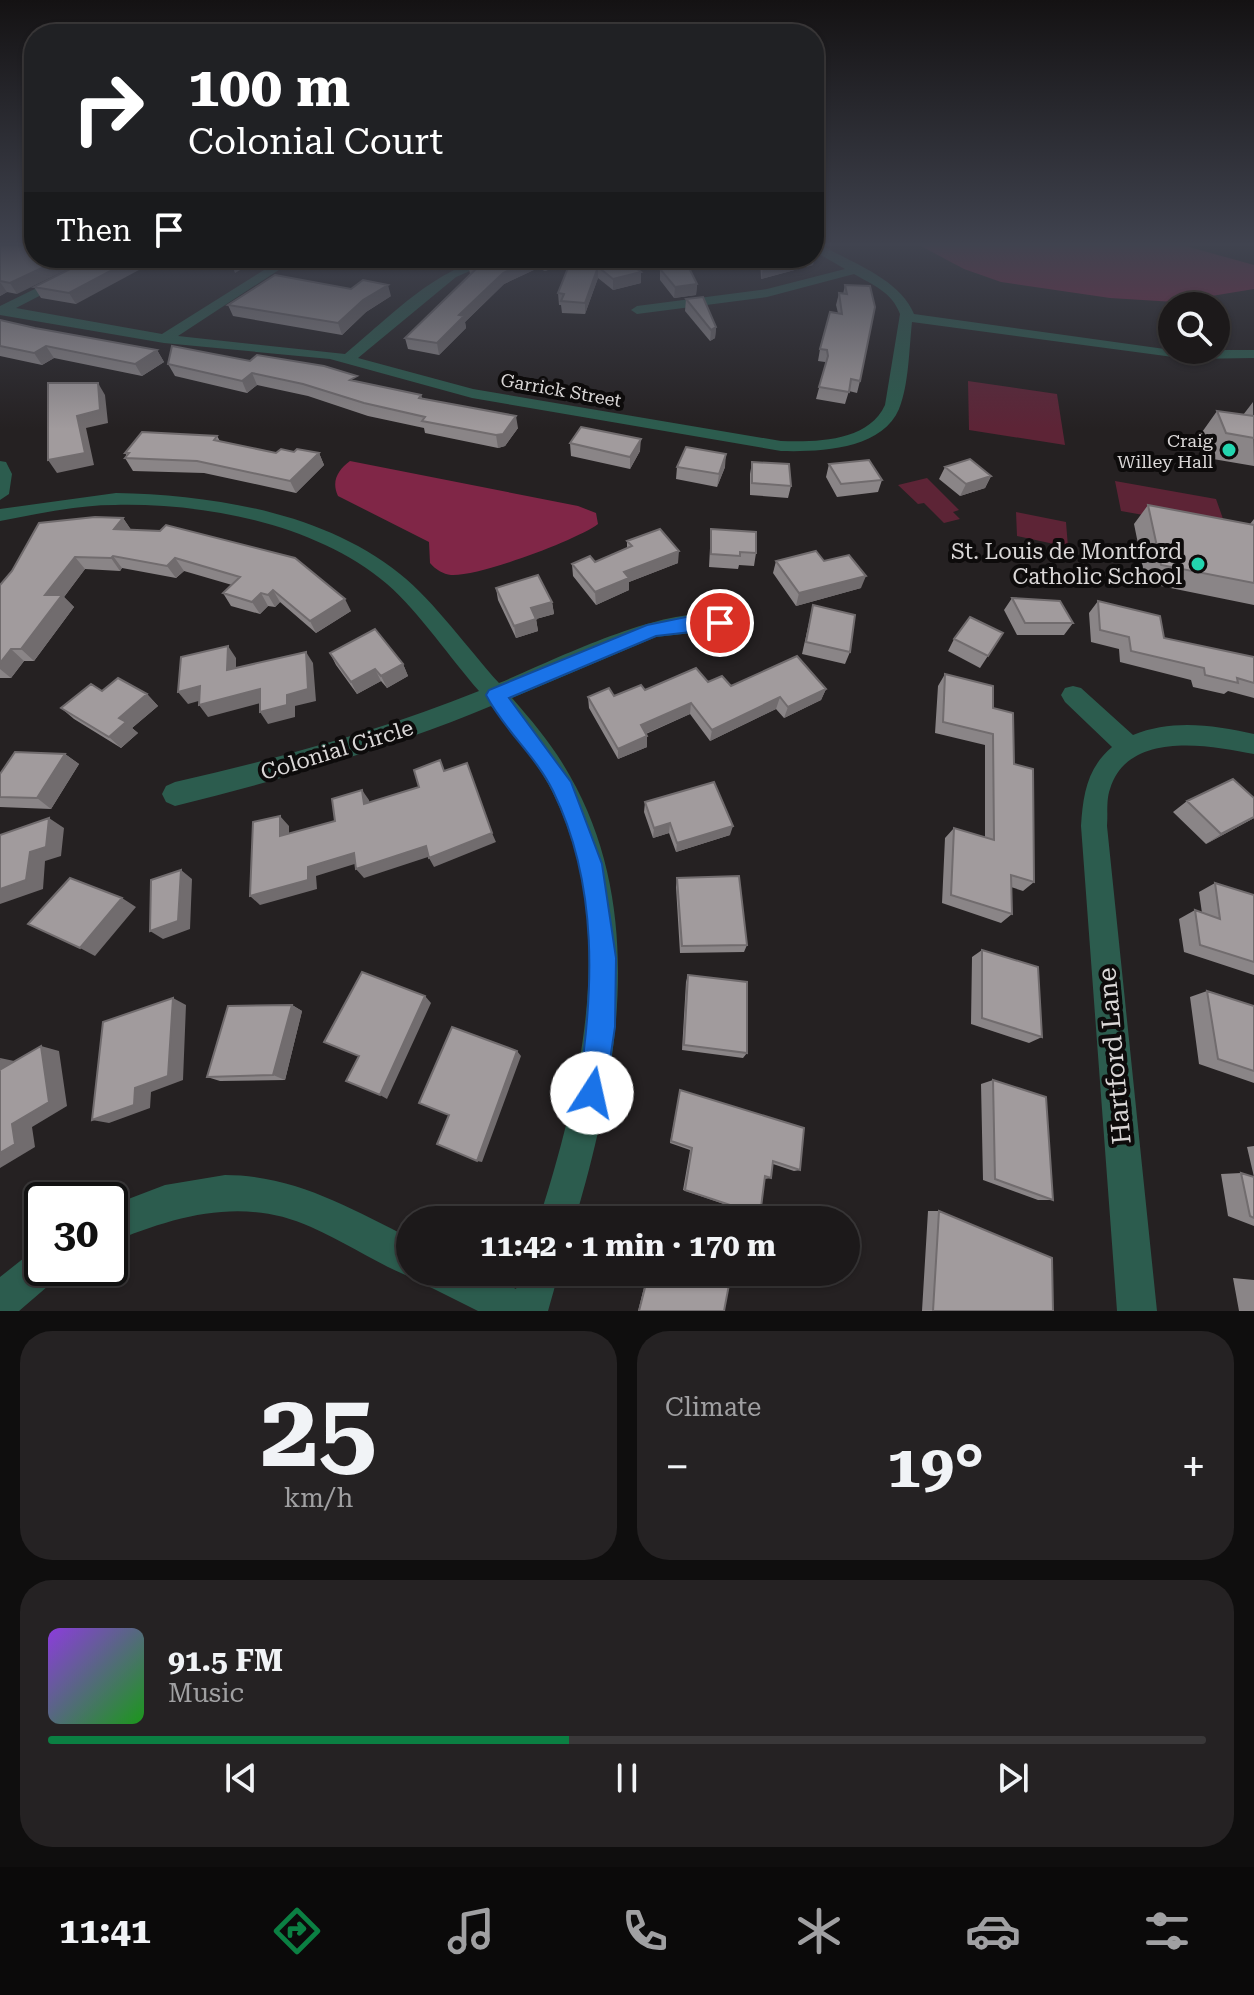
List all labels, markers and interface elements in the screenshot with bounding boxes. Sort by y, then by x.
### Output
text: 100 m [188,54,350,120]
icon: right [56,56,160,160]
text: Colonial Court [188,121,443,163]
icon: arrive [147,208,191,252]
text: Then [56,213,131,248]
map controls [1158,292,1230,364]
button: search [1158,292,1230,364]
street label: Garrick Street [499,369,623,411]
place label: Craig Willey Hall [1117,430,1214,472]
marker: Craig Willey Hall [1220,441,1238,459]
place label: St. Louis de Montford Catholic School [951,539,1182,589]
marker: St. Louis de Montford Catholic School [1189,555,1207,573]
pin [686,589,754,657]
icon: arrive [698,601,742,645]
street label: Colonial Circle [258,715,416,785]
street label: Hartford Lane [1091,966,1137,1146]
position arrow [550,1051,634,1135]
speed limit sign: 30 [24,1182,128,1286]
text: 11:42 · 1 min · 170 m [480,1228,776,1263]
text: 25 [260,1370,377,1491]
text: Climate [665,1392,761,1422]
text: 19° [887,1431,984,1502]
text: − [665,1441,690,1493]
text: + [1181,1441,1206,1493]
text: km/h [284,1483,353,1513]
text: 91.5 FM [168,1643,283,1678]
text: Music [168,1678,244,1708]
icon: previous [219,1756,263,1800]
icon: pause [605,1756,649,1800]
icon: next [991,1756,1035,1800]
icon: directions [269,1903,325,1959]
icon: music [443,1903,499,1959]
icon: phone [617,1903,673,1959]
icon: climate [791,1903,847,1959]
icon: car [965,1903,1021,1959]
icon: filters [1139,1903,1195,1959]
text: 11:41 [59,1910,151,1952]

